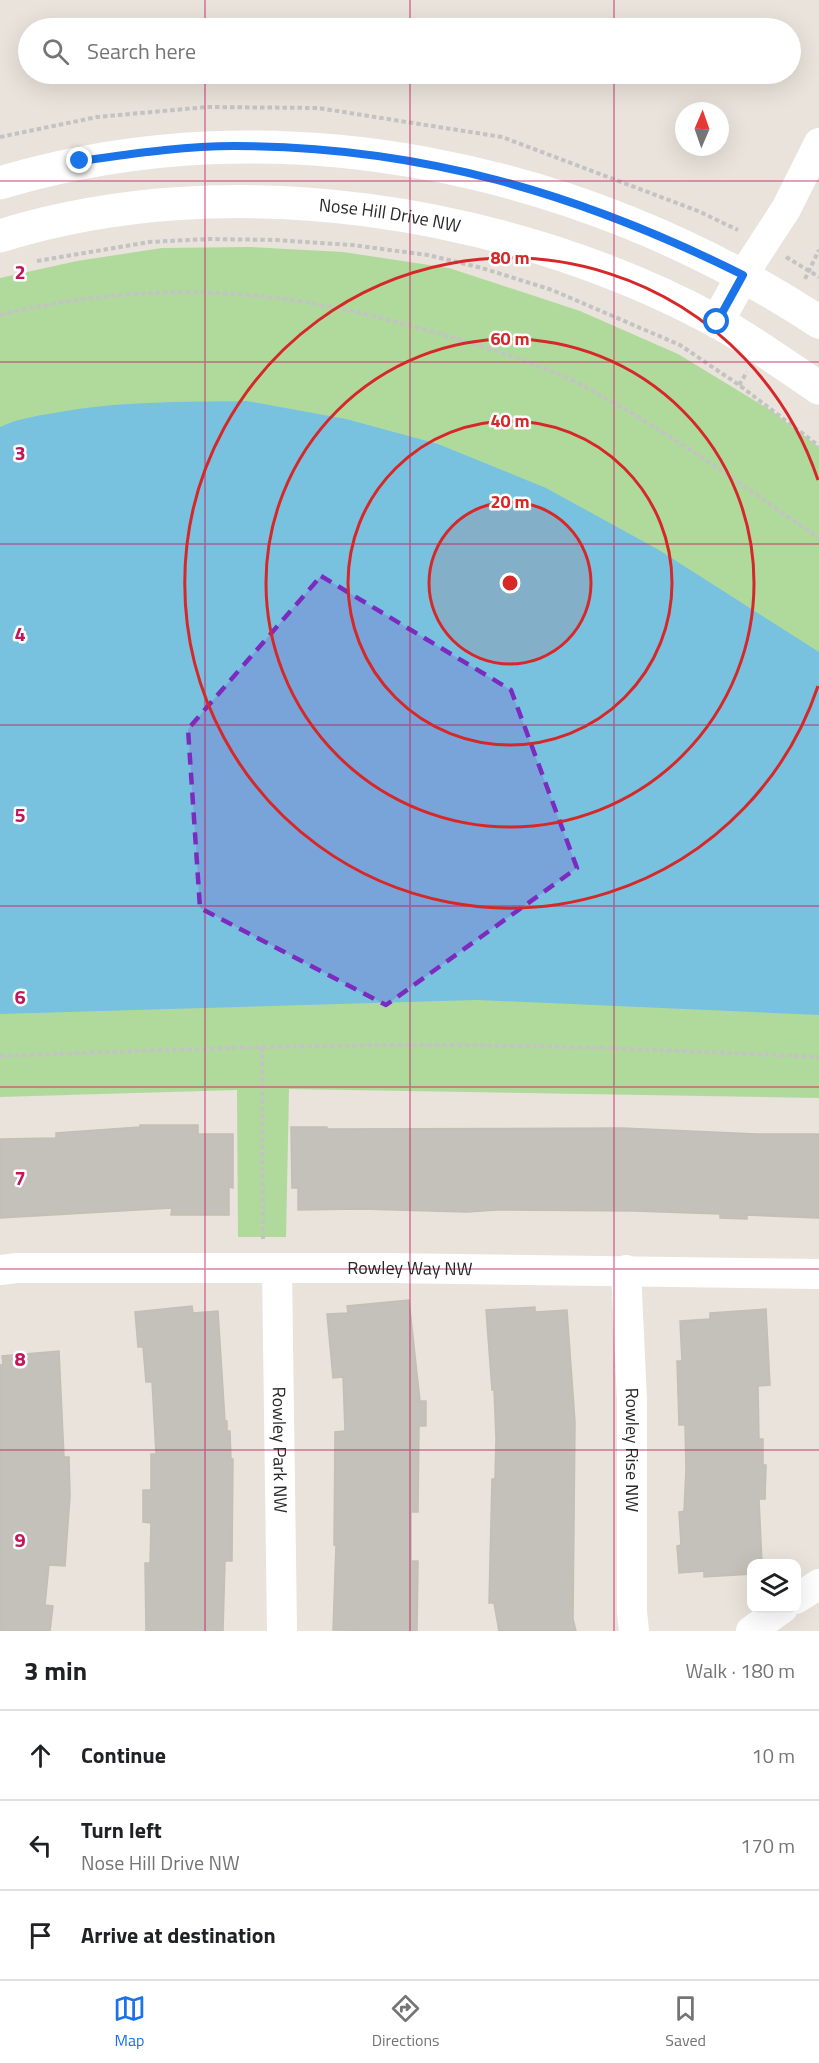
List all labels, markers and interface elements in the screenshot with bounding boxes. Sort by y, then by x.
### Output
search box [18,18,801,84]
text: Search here [87,34,196,68]
icon: search [39,35,72,68]
north arrow [675,102,729,156]
route end [66,147,92,173]
street label: Nose Hill Drive NW [318,191,463,239]
text: 80 m [490,244,530,271]
text: 2 [14,256,26,287]
route start [703,308,729,334]
text: 60 m [490,325,530,352]
text: 40 m [490,407,530,434]
text: 3 [14,437,26,468]
text: 20 m [490,488,530,515]
centre of rings [500,573,520,593]
text: 4 [14,618,26,649]
text: 5 [14,799,26,830]
text: 6 [14,981,26,1012]
text: 7 [14,1162,26,1193]
street label: Rowley Way NW [347,1254,473,1282]
text: 8 [14,1343,26,1374]
street label: Rowley Park NW [266,1387,294,1513]
street label: Rowley Rise NW [618,1387,646,1512]
text: 9 [14,1524,26,1555]
map controls [747,1559,801,1613]
button: layers [747,1559,801,1613]
text: 3 min [24,1651,87,1690]
text: Walk · 180 m [686,1655,795,1686]
text: Continue [81,1738,166,1772]
icon: ahead [24,1739,57,1772]
text: 10 m [751,1740,795,1771]
text: Turn left [81,1813,162,1847]
icon: left [24,1829,57,1862]
text: 170 m [740,1830,795,1861]
text: Nose Hill Drive NW [81,1847,240,1878]
text: Arrive at destination [81,1918,276,1952]
icon: arrive [24,1919,57,1952]
tab: Map [113,1992,146,2052]
tab: Directions [372,1992,440,2052]
tab: Saved [665,1992,706,2052]

